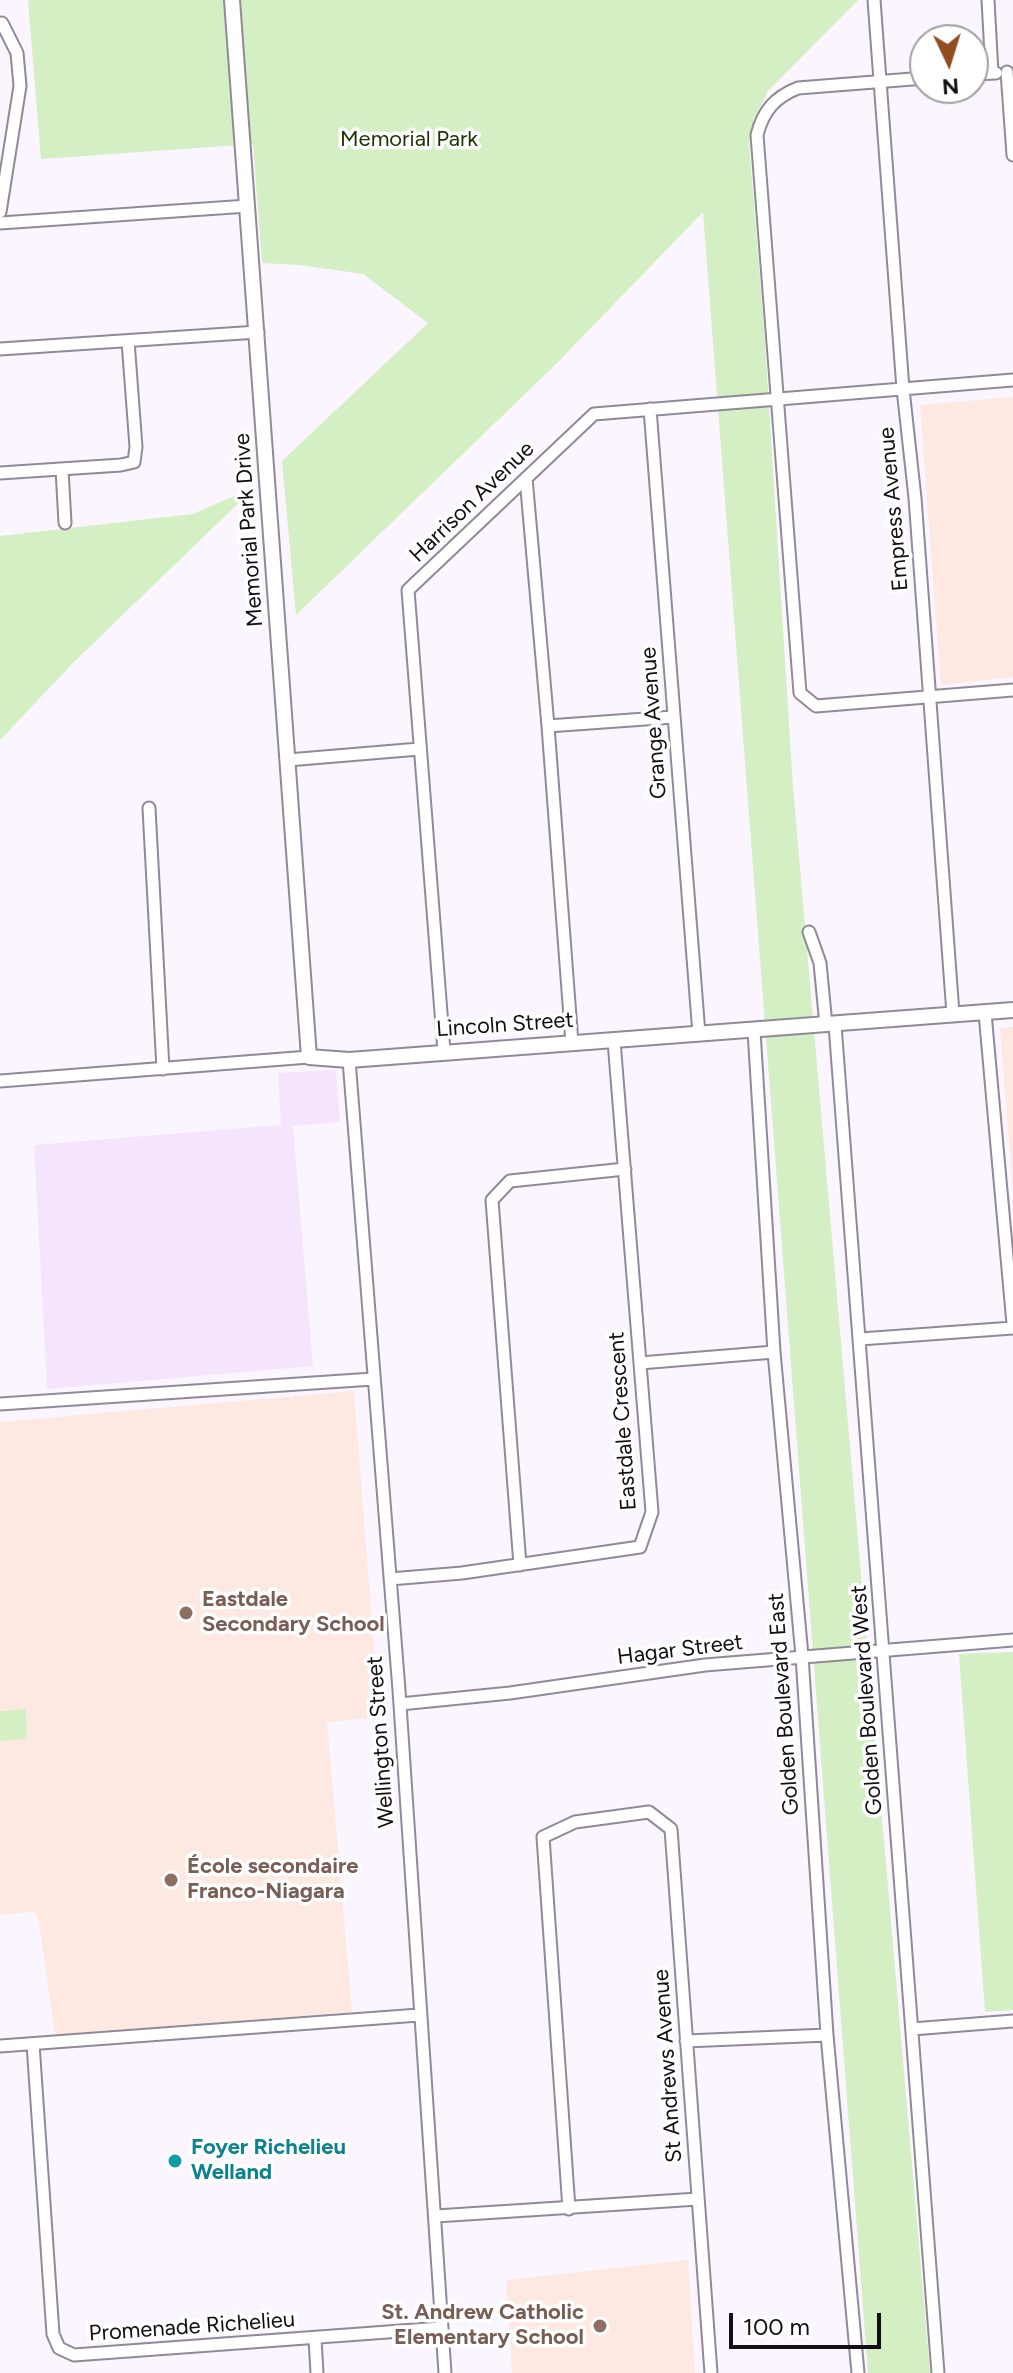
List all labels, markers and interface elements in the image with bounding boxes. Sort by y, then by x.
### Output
north arrow [909,24,989,104]
text: N [941,72,960,101]
park label: Memorial Park [340,127,478,153]
street label: Empress Avenue [874,426,914,592]
street label: Memorial Park Drive [229,432,269,628]
street label: Harrison Avenue [404,436,540,568]
street label: Grange Avenue [636,646,672,800]
street label: Lincoln Street [435,1007,575,1043]
street label: Eastdale Crescent [604,1331,642,1511]
street label: Golden Boulevard West [846,1584,888,1816]
place label: Eastdale Secondary School [202,1587,385,1638]
street label: Golden Boulevard East [763,1592,805,1816]
marker: Eastdale Secondary School [177,1604,195,1622]
street label: Hagar Street [616,1629,744,1671]
street label: Wellington Street [362,1655,400,1829]
place label: École secondaire Franco-Niagara [187,1854,358,1906]
marker: École secondaire Franco-Niagara [162,1871,180,1889]
street label: St Andrews Avenue [648,1968,688,2164]
place label: Foyer Richelieu Welland [191,2135,346,2186]
marker: Foyer Richelieu Welland [166,2152,184,2170]
scale bar [733,2297,885,2347]
place label: St. Andrew Catholic Elementary School [381,2300,584,2352]
street label: Promenade Richelieu [88,2307,296,2347]
text: 100 m [743,2312,810,2341]
marker: St. Andrew Catholic Elementary School [591,2317,609,2335]

